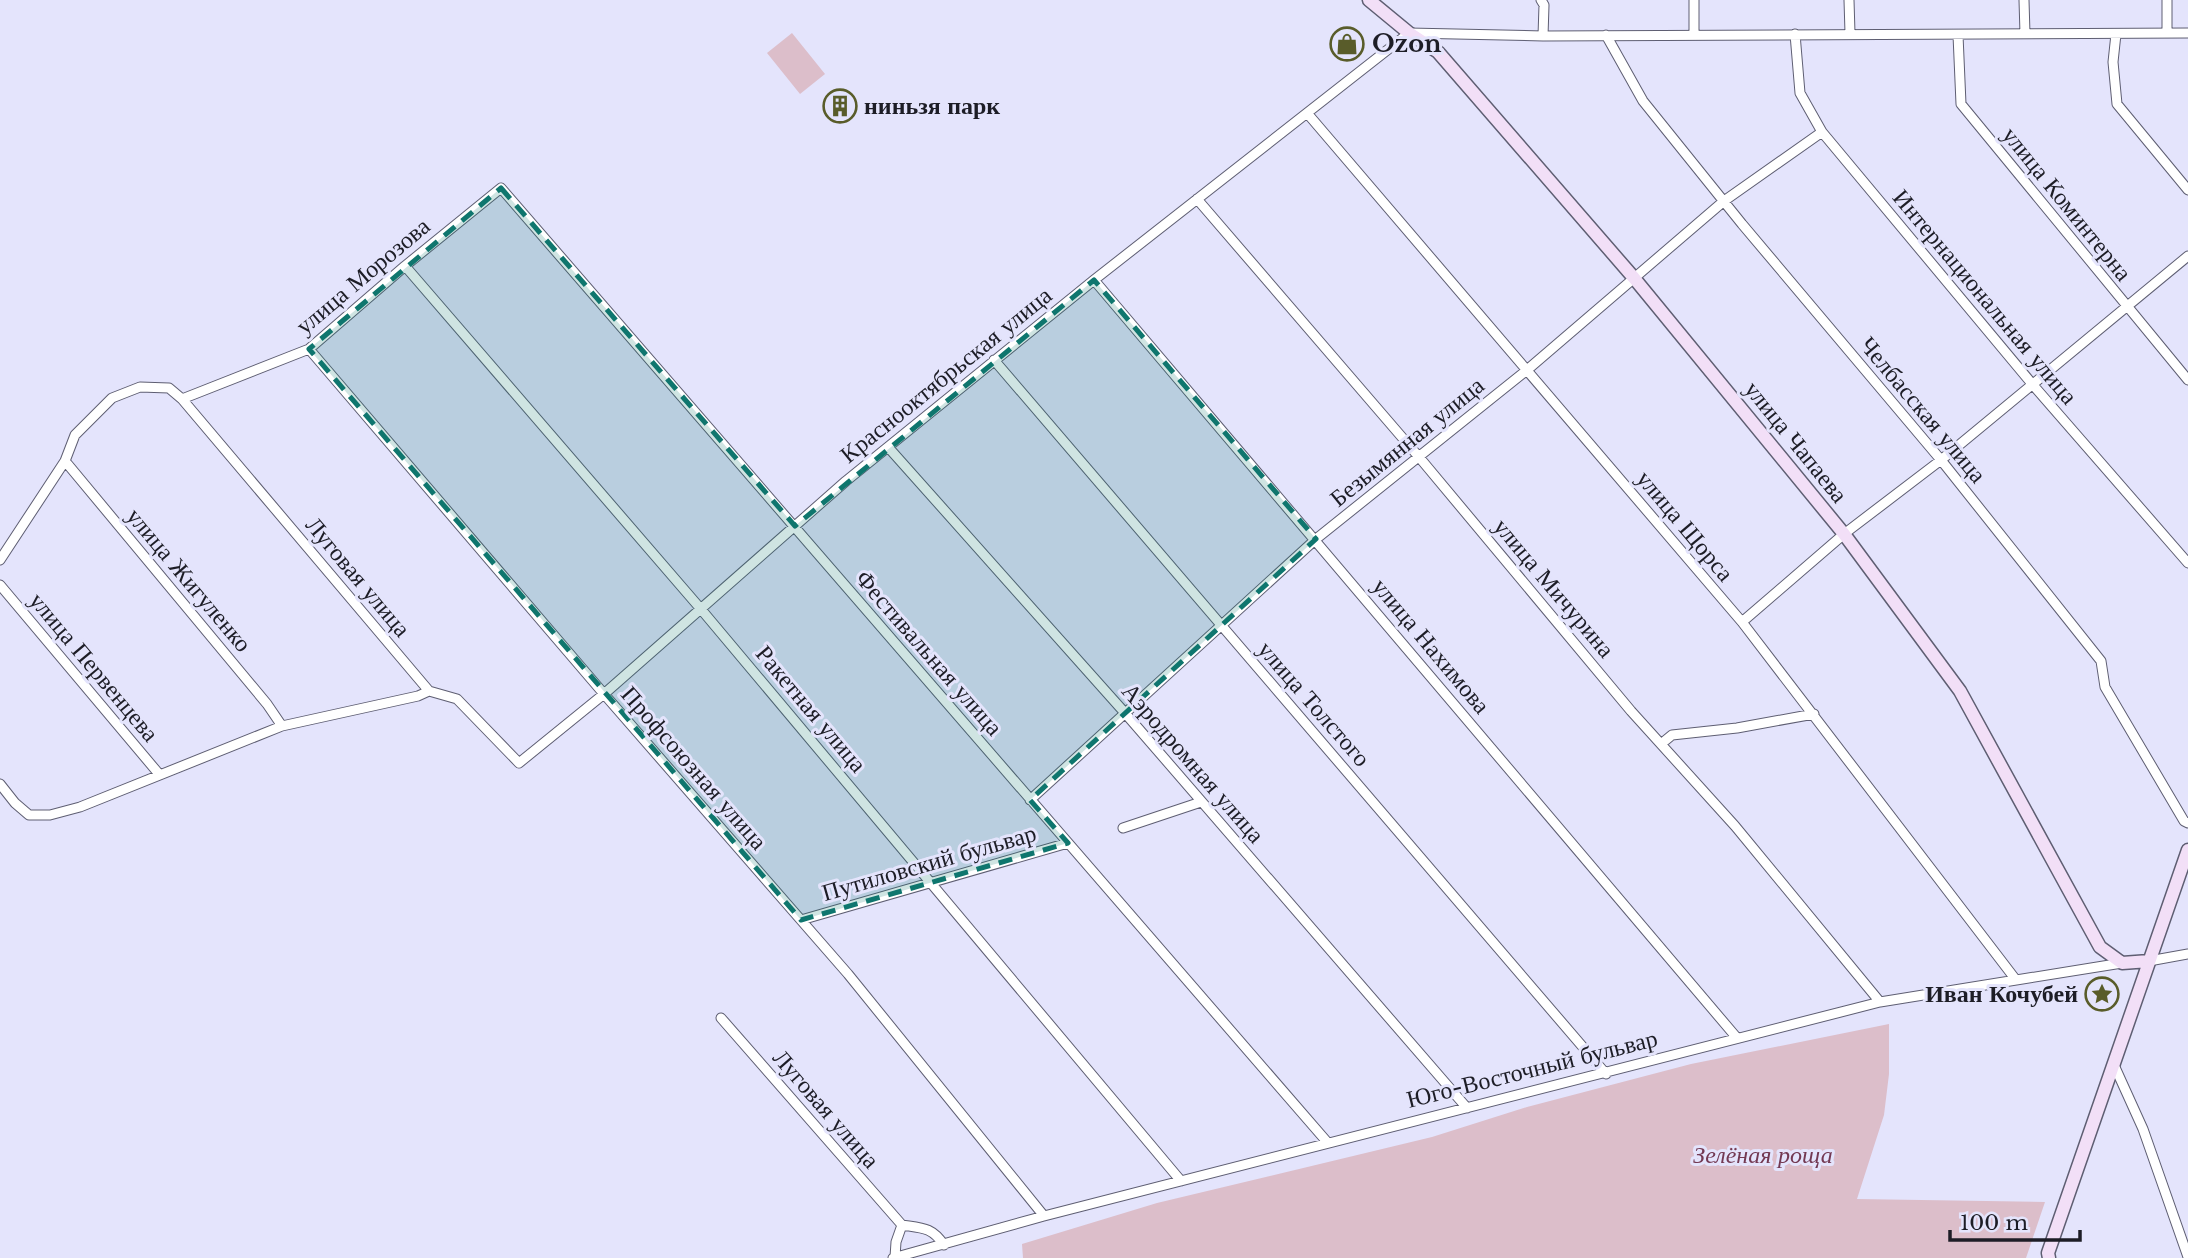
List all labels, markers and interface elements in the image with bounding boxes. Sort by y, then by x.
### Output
shop icon: Ozon [1328,25,1366,63]
place label: Ozon [1372,29,1442,58]
building icon: ниньзя парк [821,87,859,125]
place label: ниньзя парк [864,91,1000,120]
street label: улица Коминтерна [1996,121,2139,287]
street label: Интернациональная улица [1887,183,2084,410]
street label: улица Морозова [290,211,436,340]
street label: Краснооктябрьская улица [834,280,1058,469]
street label: Челбасская улица [1854,331,1993,489]
street label: Безымянная улица [1324,370,1490,513]
street label: улица Чапаева [1739,375,1854,509]
street label: улица Щорса [1631,464,1740,587]
street label: улица Жигуленко [121,502,258,658]
street label: Луговая улица [300,511,417,643]
street label: улица Мичурина [1488,512,1621,663]
street label: Фестивальная улица [850,564,1009,742]
street label: улица Нахимова [1366,572,1497,720]
street label: улица Первенцева [23,586,165,747]
street label: улица Толстого [1252,635,1377,772]
street label: Ракетная улица [750,639,873,778]
street label: Аэродромная улица [1116,677,1271,849]
street label: Профсоюзная улица [615,680,774,856]
street label: Путиловский бульвар [818,818,1039,907]
place icon: Иван Кочубей [2083,975,2121,1013]
place label: Иван Кочубей [1925,979,2078,1008]
street label: Юго-Восточный бульвар [1403,1023,1660,1114]
street label: Луговая улица [767,1043,886,1174]
park label: Зелёная роща [1693,1140,1833,1169]
scale bar [1950,1198,2080,1242]
text: 100 m [1960,1210,2028,1236]

